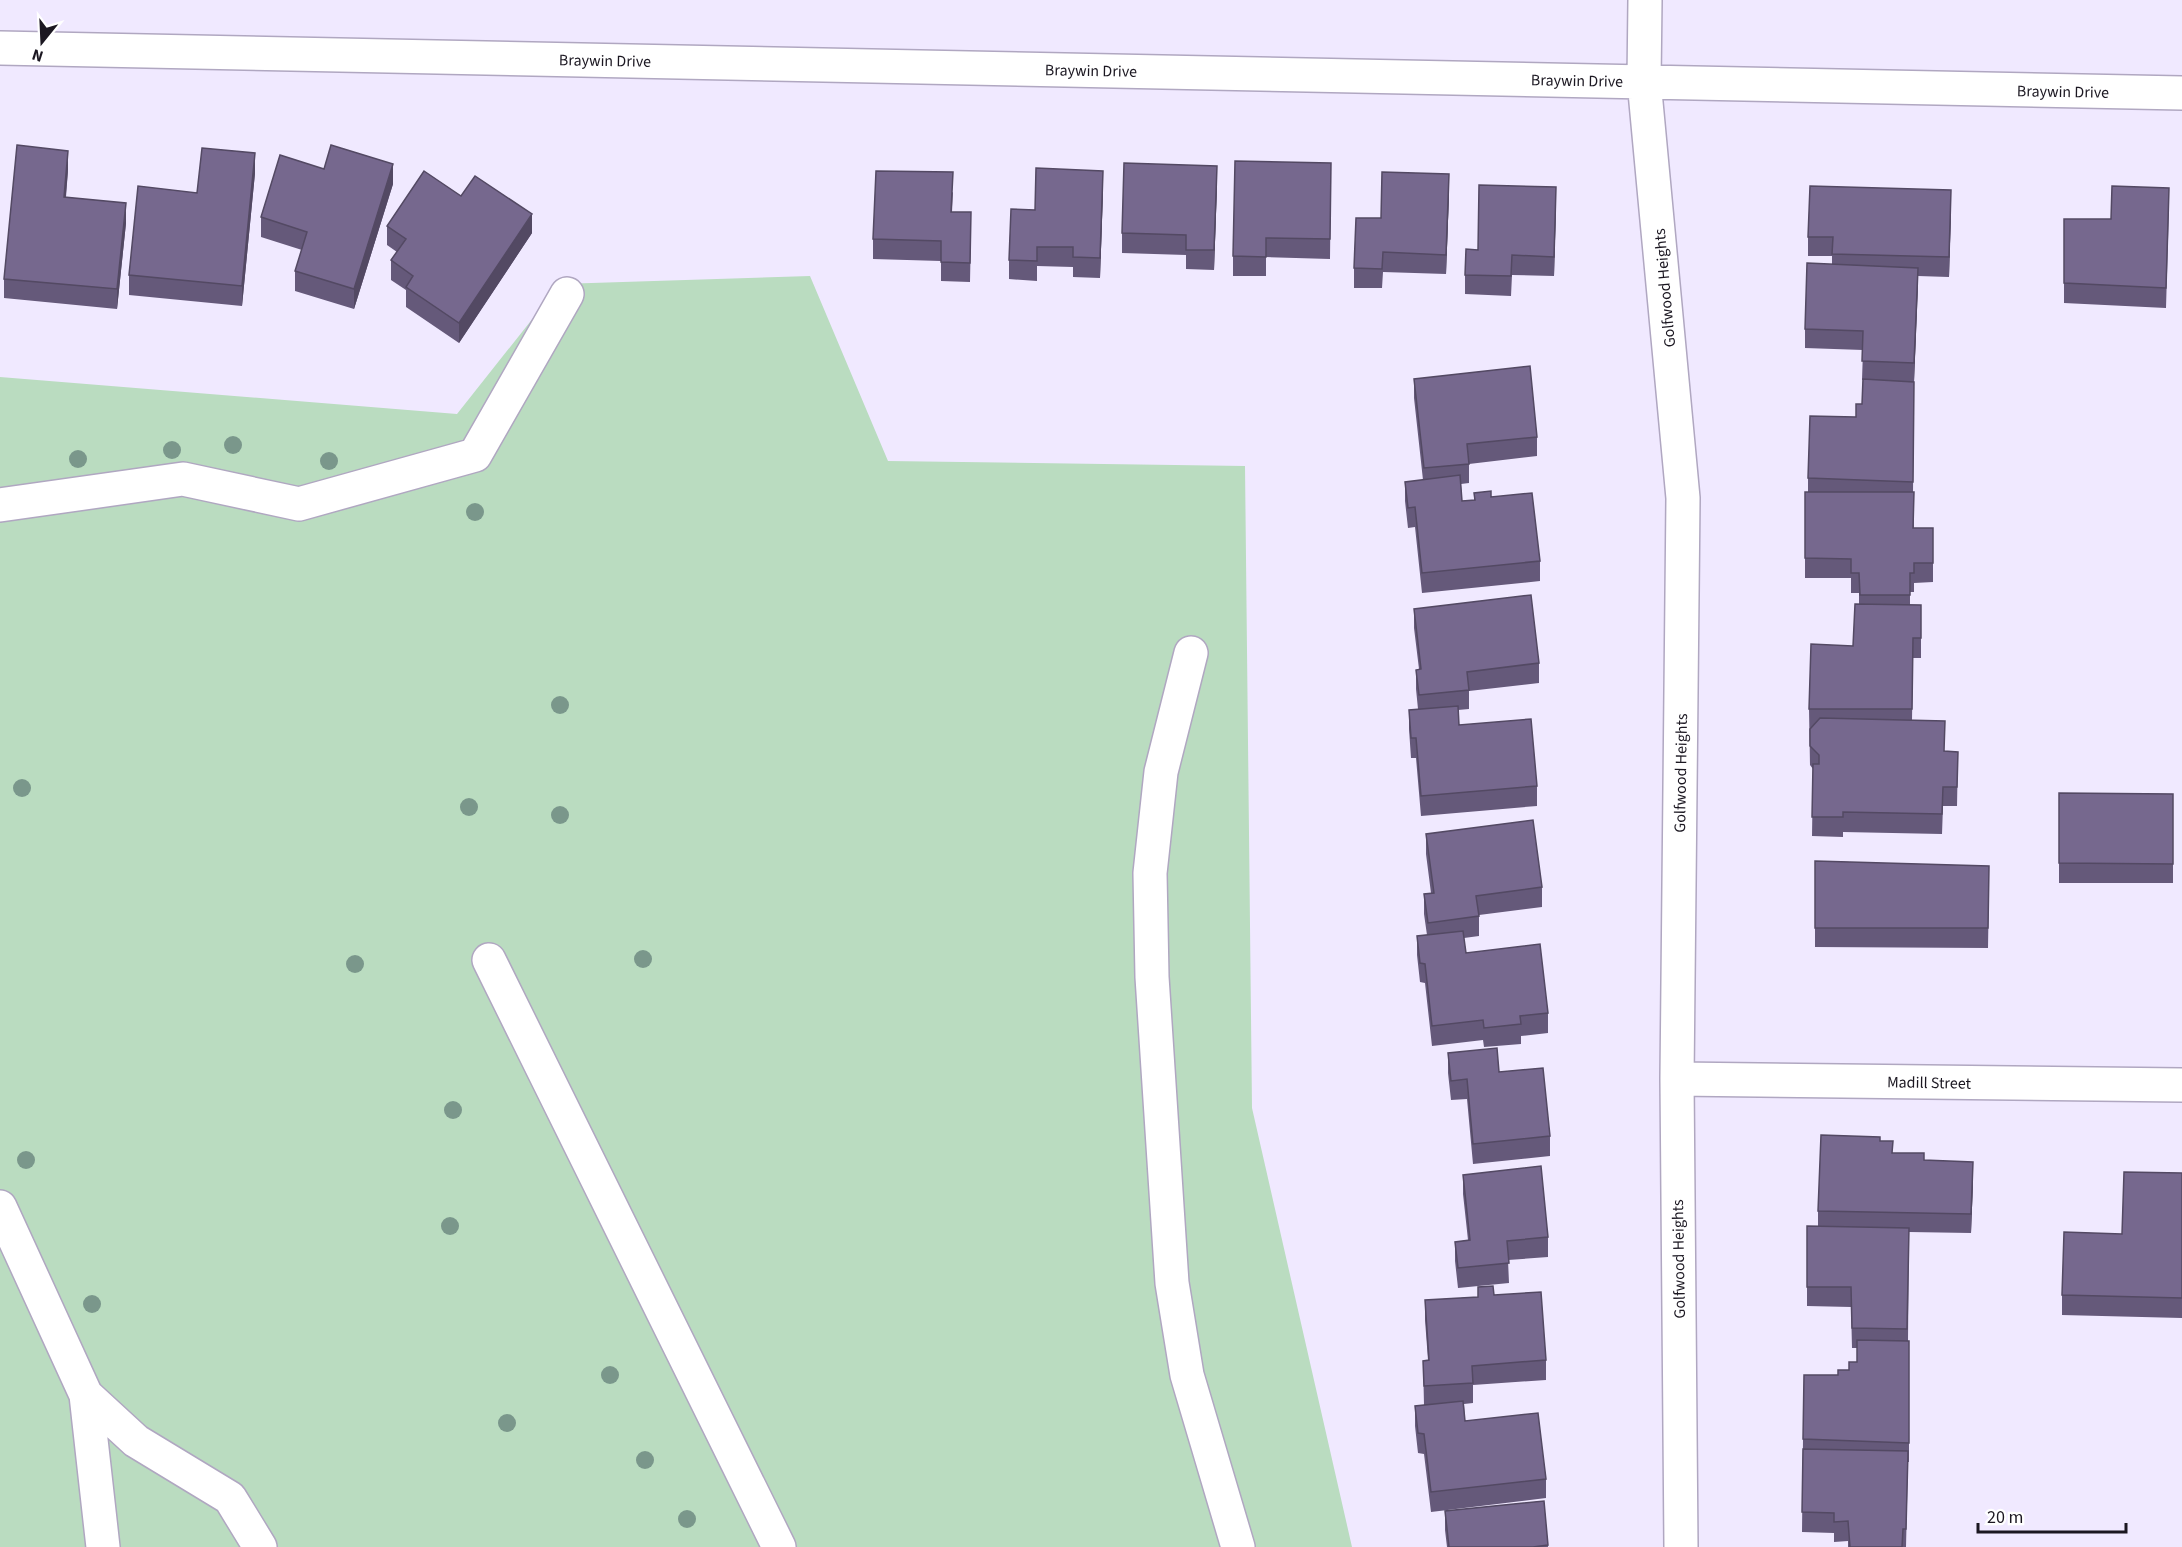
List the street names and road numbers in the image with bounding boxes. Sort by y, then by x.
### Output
street label: Braywin Drive [559,49,651,73]
street label: Braywin Drive [1045,59,1137,83]
street label: Braywin Drive [1531,69,1623,93]
street label: Braywin Drive [2017,80,2109,104]
street label: Golfwood Heights [1649,227,1681,348]
street label: Golfwood Heights [1669,713,1693,833]
street label: Madill Street [1887,1071,1972,1095]
street label: Golfwood Heights [1667,1199,1691,1319]

